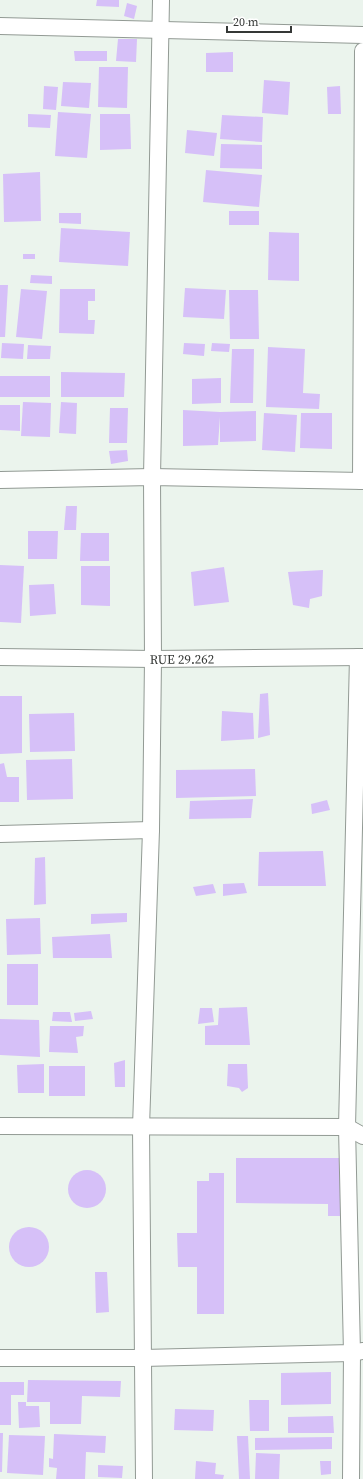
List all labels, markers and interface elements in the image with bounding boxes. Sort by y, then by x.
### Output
scale bar [227,8,291,34]
text: 20 m [233,14,259,30]
street label: RUE 29.262 [150,650,214,668]

